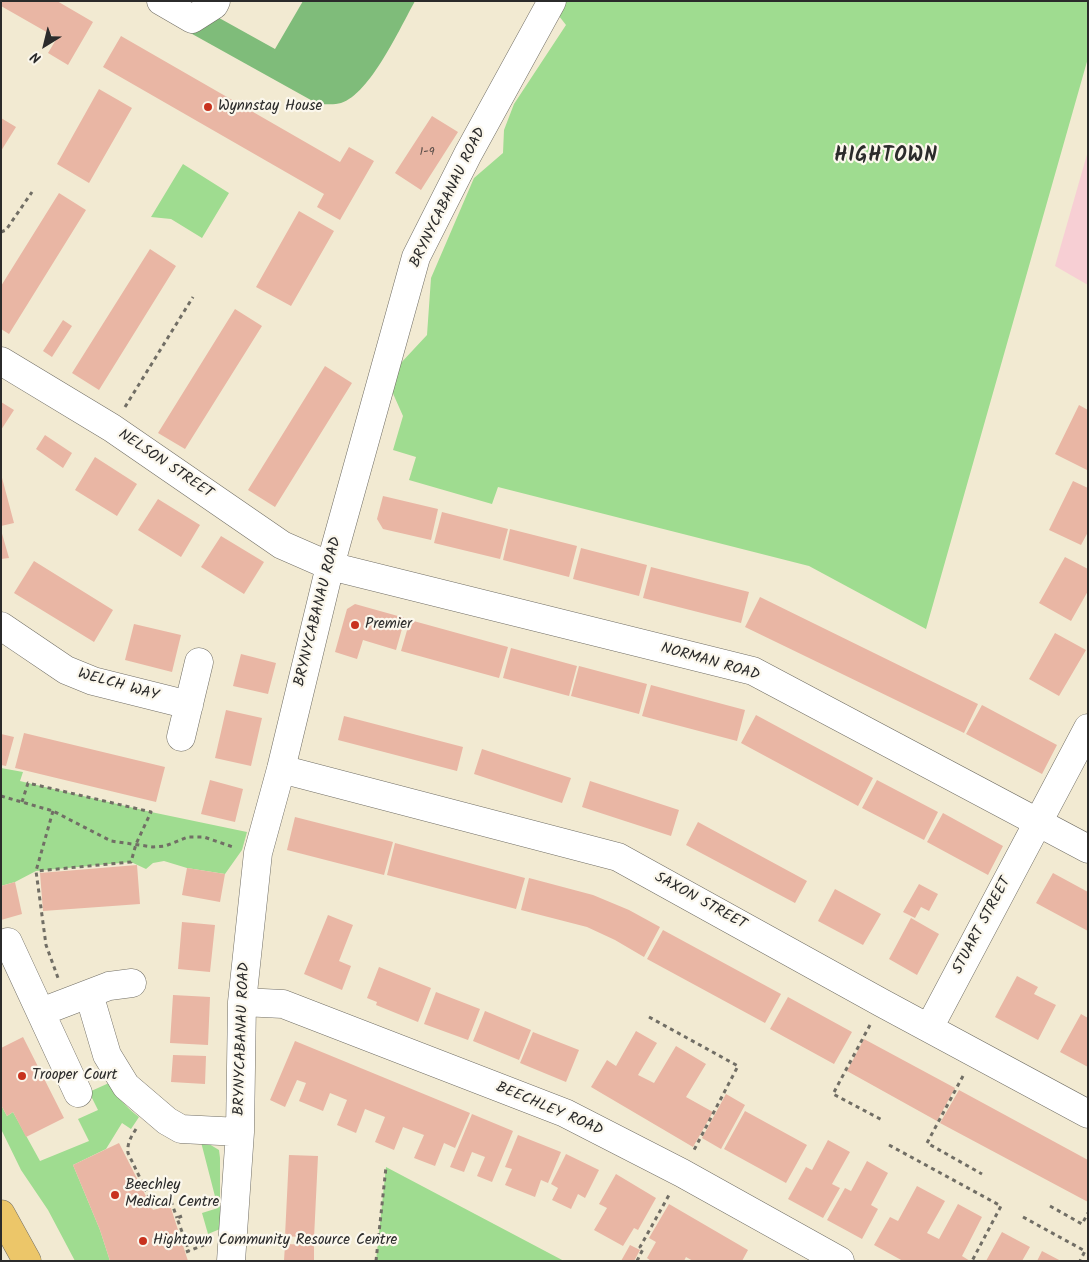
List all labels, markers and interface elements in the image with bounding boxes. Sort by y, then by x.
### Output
north arrow [20,20,70,70]
text: N [26,46,46,69]
place label: Wynnstay House [218,98,322,116]
marker: Wynnstay House [202,101,214,113]
street label: BRYNYCABANAU ROAD [407,125,491,271]
house number: 1-9 [419,146,435,160]
district label: HIGHTOWN [833,146,939,170]
street label: NELSON STREET [114,427,216,503]
street label: BRYNYCABANAU ROAD [292,535,346,689]
place label: Premier [365,616,412,634]
marker: Premier [349,619,361,631]
street label: NORMAN ROAD [659,640,761,686]
street label: WELCH WAY [76,666,160,706]
street label: SAXON STREET [651,869,749,935]
street label: STUART STREET [950,874,1016,978]
street label: BRYNYCABANAU ROAD [231,962,255,1116]
place label: Trooper Court [32,1067,117,1085]
marker: Trooper Court [16,1070,28,1082]
street label: BEECHLEY ROAD [493,1079,605,1141]
place label: Beechley Medical Centre [125,1177,219,1212]
marker: Beechley Medical Centre [109,1189,121,1201]
place label: Hightown Community Resource Centre [153,1232,397,1250]
marker: Hightown Community Resource Centre [137,1235,149,1247]

